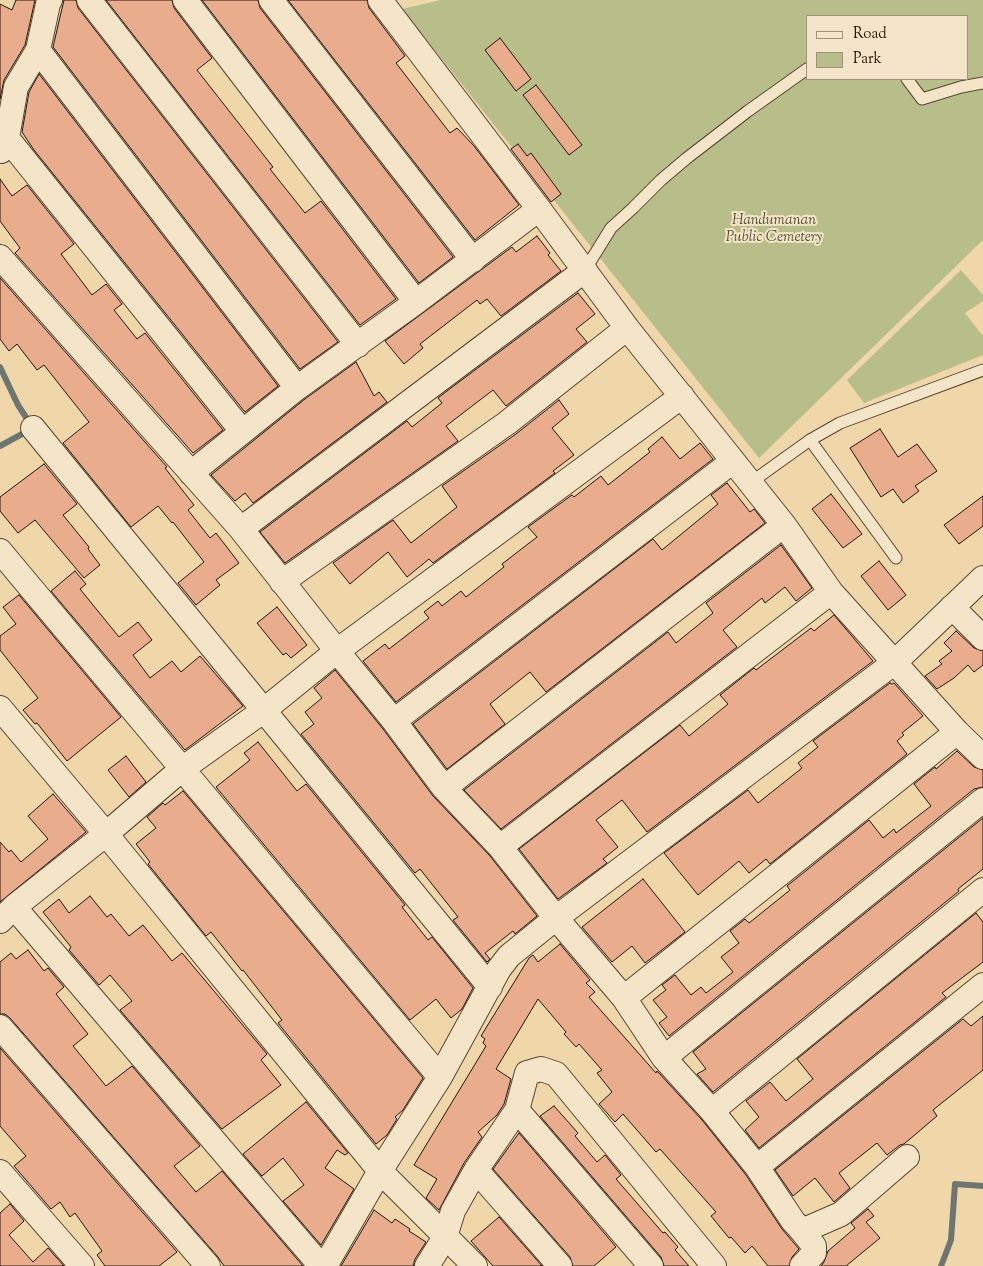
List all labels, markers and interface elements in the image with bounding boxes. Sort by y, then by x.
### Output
legend [806,15,968,80]
text: Road [853,24,887,45]
text: Park [853,49,882,70]
park label: Handumanan Public Cemetery [726,212,822,247]

